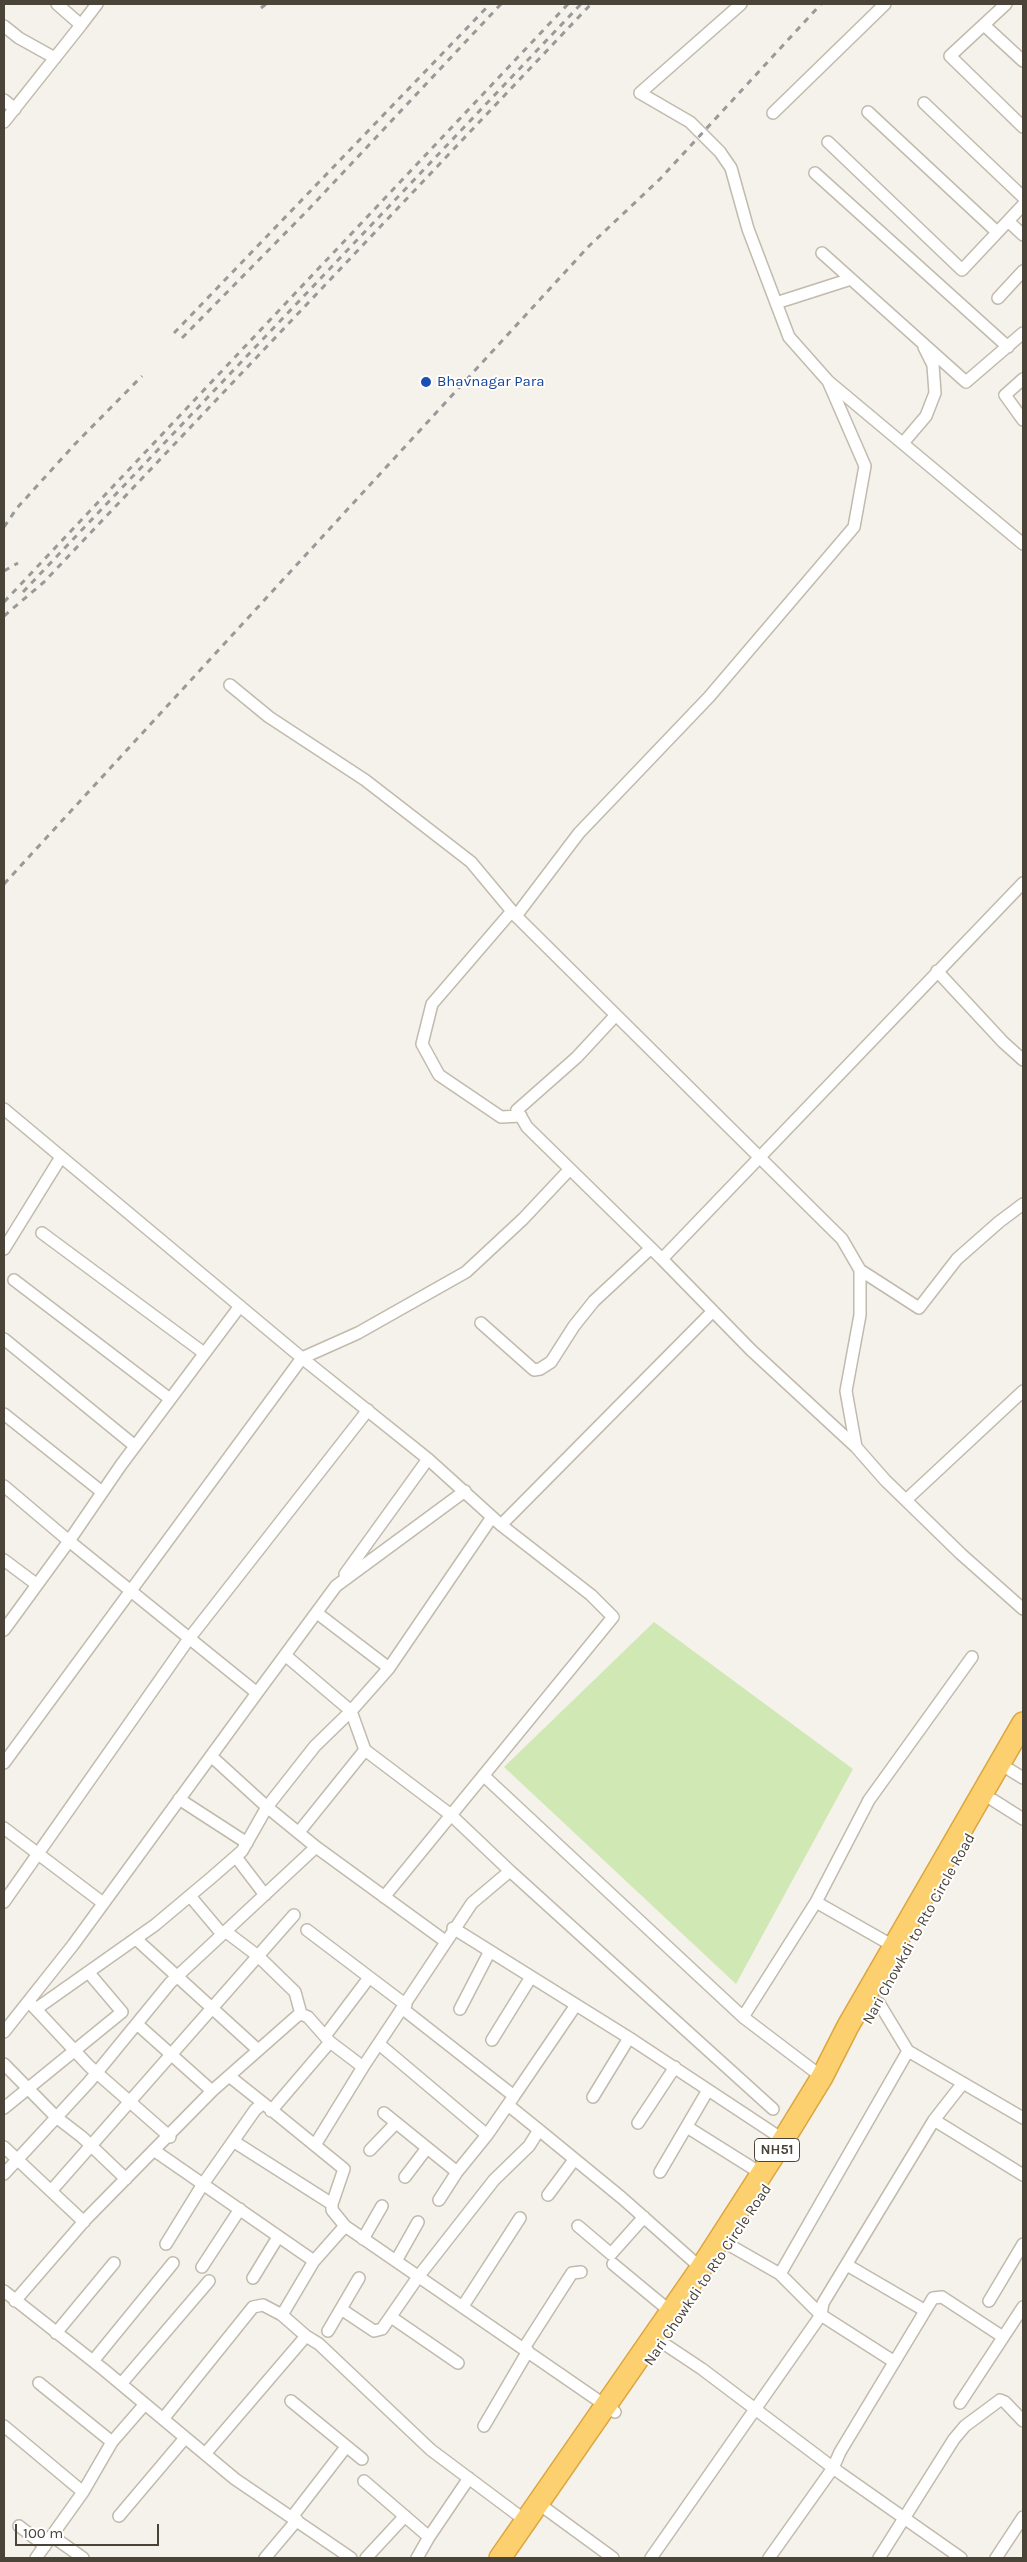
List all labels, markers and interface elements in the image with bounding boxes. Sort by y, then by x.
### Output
place label: Bhavnagar Para [437,373,544,391]
marker: Bhavnagar Para [419,375,433,389]
street label: Nari Chowkdi to Rto Circle Road [859,1830,979,2028]
road number: NH51 [754,2138,800,2162]
street label: Nari Chowkdi to Rto Circle Road [640,2181,776,2369]
scale bar [18,2514,161,2546]
text: 100 m [23,2524,63,2542]

